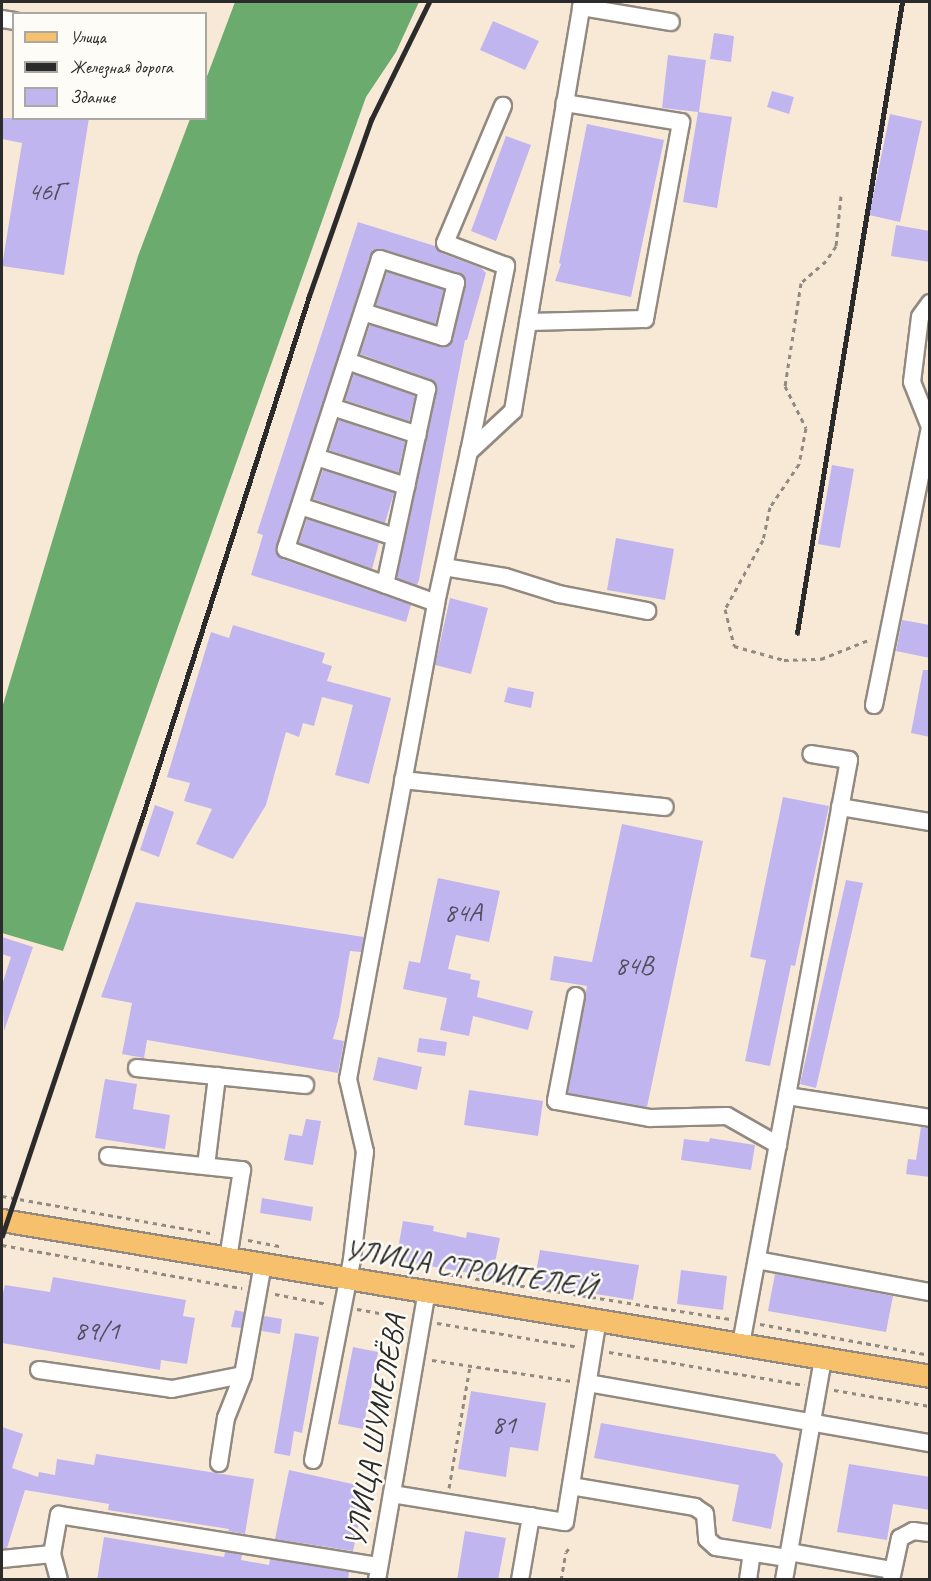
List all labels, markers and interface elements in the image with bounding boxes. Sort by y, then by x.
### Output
legend [12,12,207,120]
text: Улица [70,26,106,48]
text: Железная дорога [70,56,173,78]
text: Здание [70,86,115,108]
house number: 46Г [28,176,64,208]
house number: 84А [444,897,482,929]
house number: 84В [615,950,653,982]
street label: УЛИЦА СТРОИТЕЛЕЙ [343,1231,597,1305]
street label: УЛИЦА ШУМЕЛЁВА [337,1312,413,1550]
house number: 89/1 [74,1315,120,1347]
house number: 81 [492,1409,516,1441]

